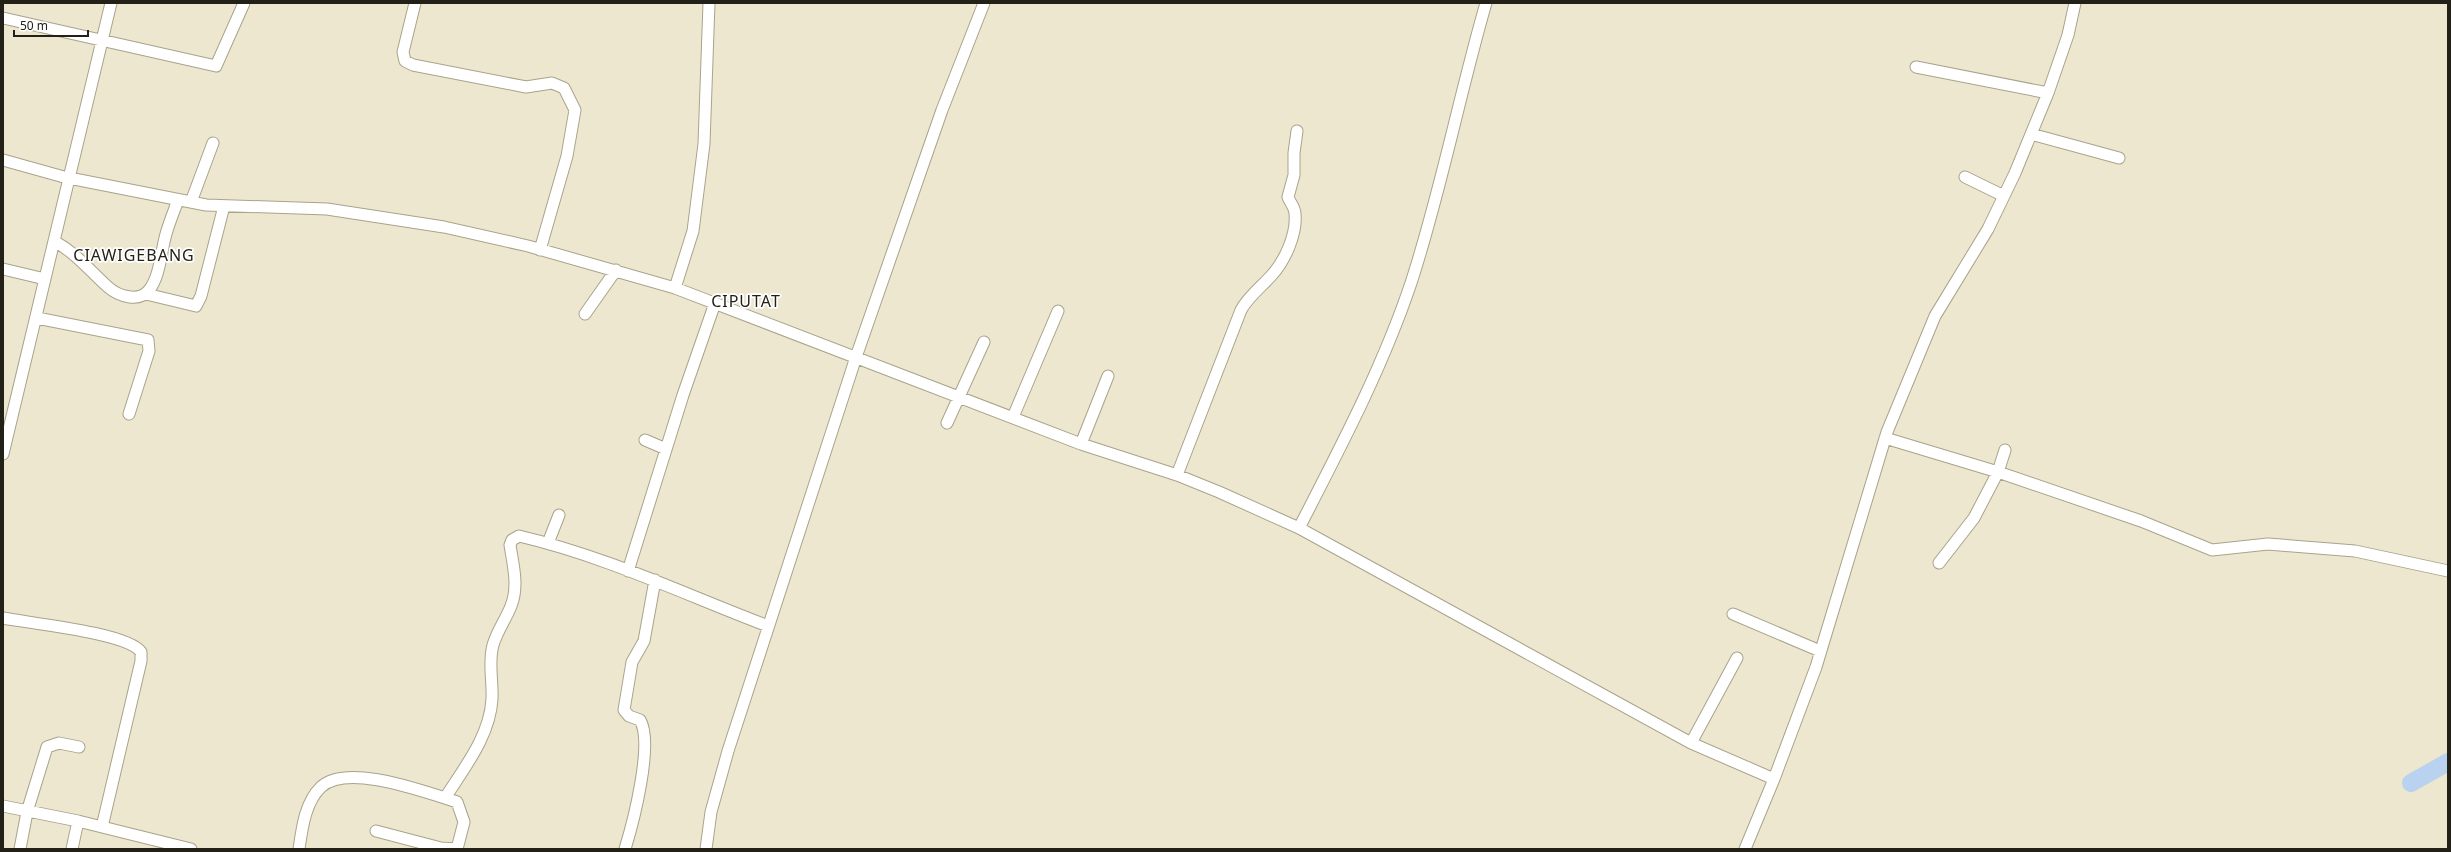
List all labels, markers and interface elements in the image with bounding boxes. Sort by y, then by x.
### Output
scale bar [14,12,88,38]
text: 50 m [20,17,48,34]
district label: CIAWIGEBANG [73,244,195,266]
district label: CIPUTAT [711,290,781,312]

